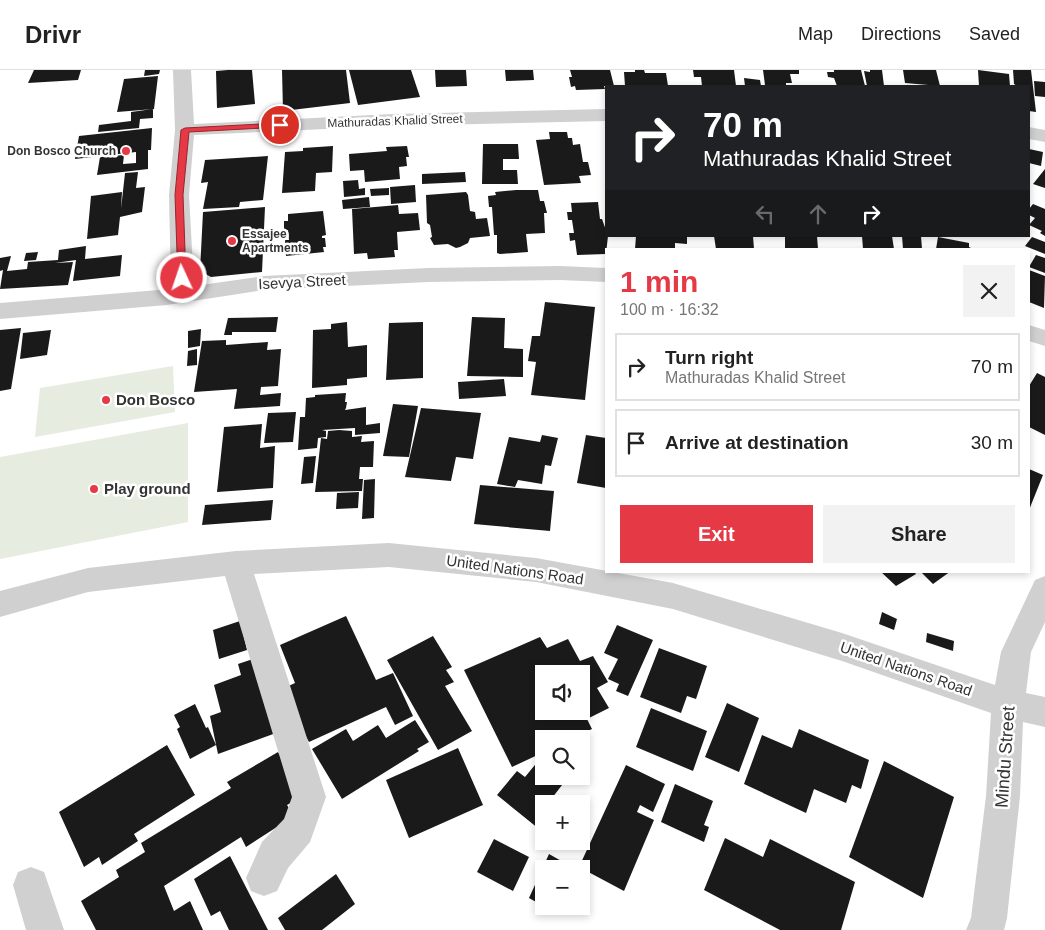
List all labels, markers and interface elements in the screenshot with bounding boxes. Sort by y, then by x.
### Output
text: Drivr [25,21,81,48]
text: Map [798,24,833,44]
text: Directions [861,24,941,44]
text: Saved [969,24,1020,44]
pin [259,104,301,146]
icon: right [620,105,685,170]
text: 70 m [703,105,783,144]
icon: arrive [266,111,294,139]
street label: Mathuradas Khalid Street [327,112,464,130]
place label: Don Bosco Church [7,144,116,158]
marker: Don Bosco Church [120,145,132,157]
text: Mathuradas Khalid Street [703,146,951,171]
icon: left [751,200,779,228]
icon: ahead [804,200,832,228]
icon: right [857,200,885,228]
place label: Essajee Apartments [242,227,309,255]
marker: Essajee Apartments [226,235,238,247]
position arrow [155,251,207,303]
text: 1 min [620,265,698,298]
button: close [963,265,1015,317]
street label: Isevya Street [258,271,347,292]
text: 100 m · 16:32 [620,301,719,318]
text: Turn right [665,347,753,368]
icon: right [622,353,650,381]
text: 70 m [971,356,1013,377]
text: Mathuradas Khalid Street [665,369,846,386]
place label: Don Bosco [116,391,195,408]
marker: Don Bosco [100,394,112,406]
icon: arrive [622,429,650,457]
text: Arrive at destination [665,432,849,453]
text: 30 m [971,432,1013,453]
place label: Play ground [104,480,191,497]
marker: Play ground [88,483,100,495]
button: Exit [620,505,813,563]
button: Share [823,505,1015,563]
street label: United Nations Road [445,551,585,588]
street label: United Nations Road [838,638,974,699]
map controls [535,665,590,915]
button: sound [535,665,590,720]
street label: Mindu Street [991,705,1019,809]
button: search [535,730,590,785]
button: + [535,795,590,850]
button: − [535,860,590,915]

